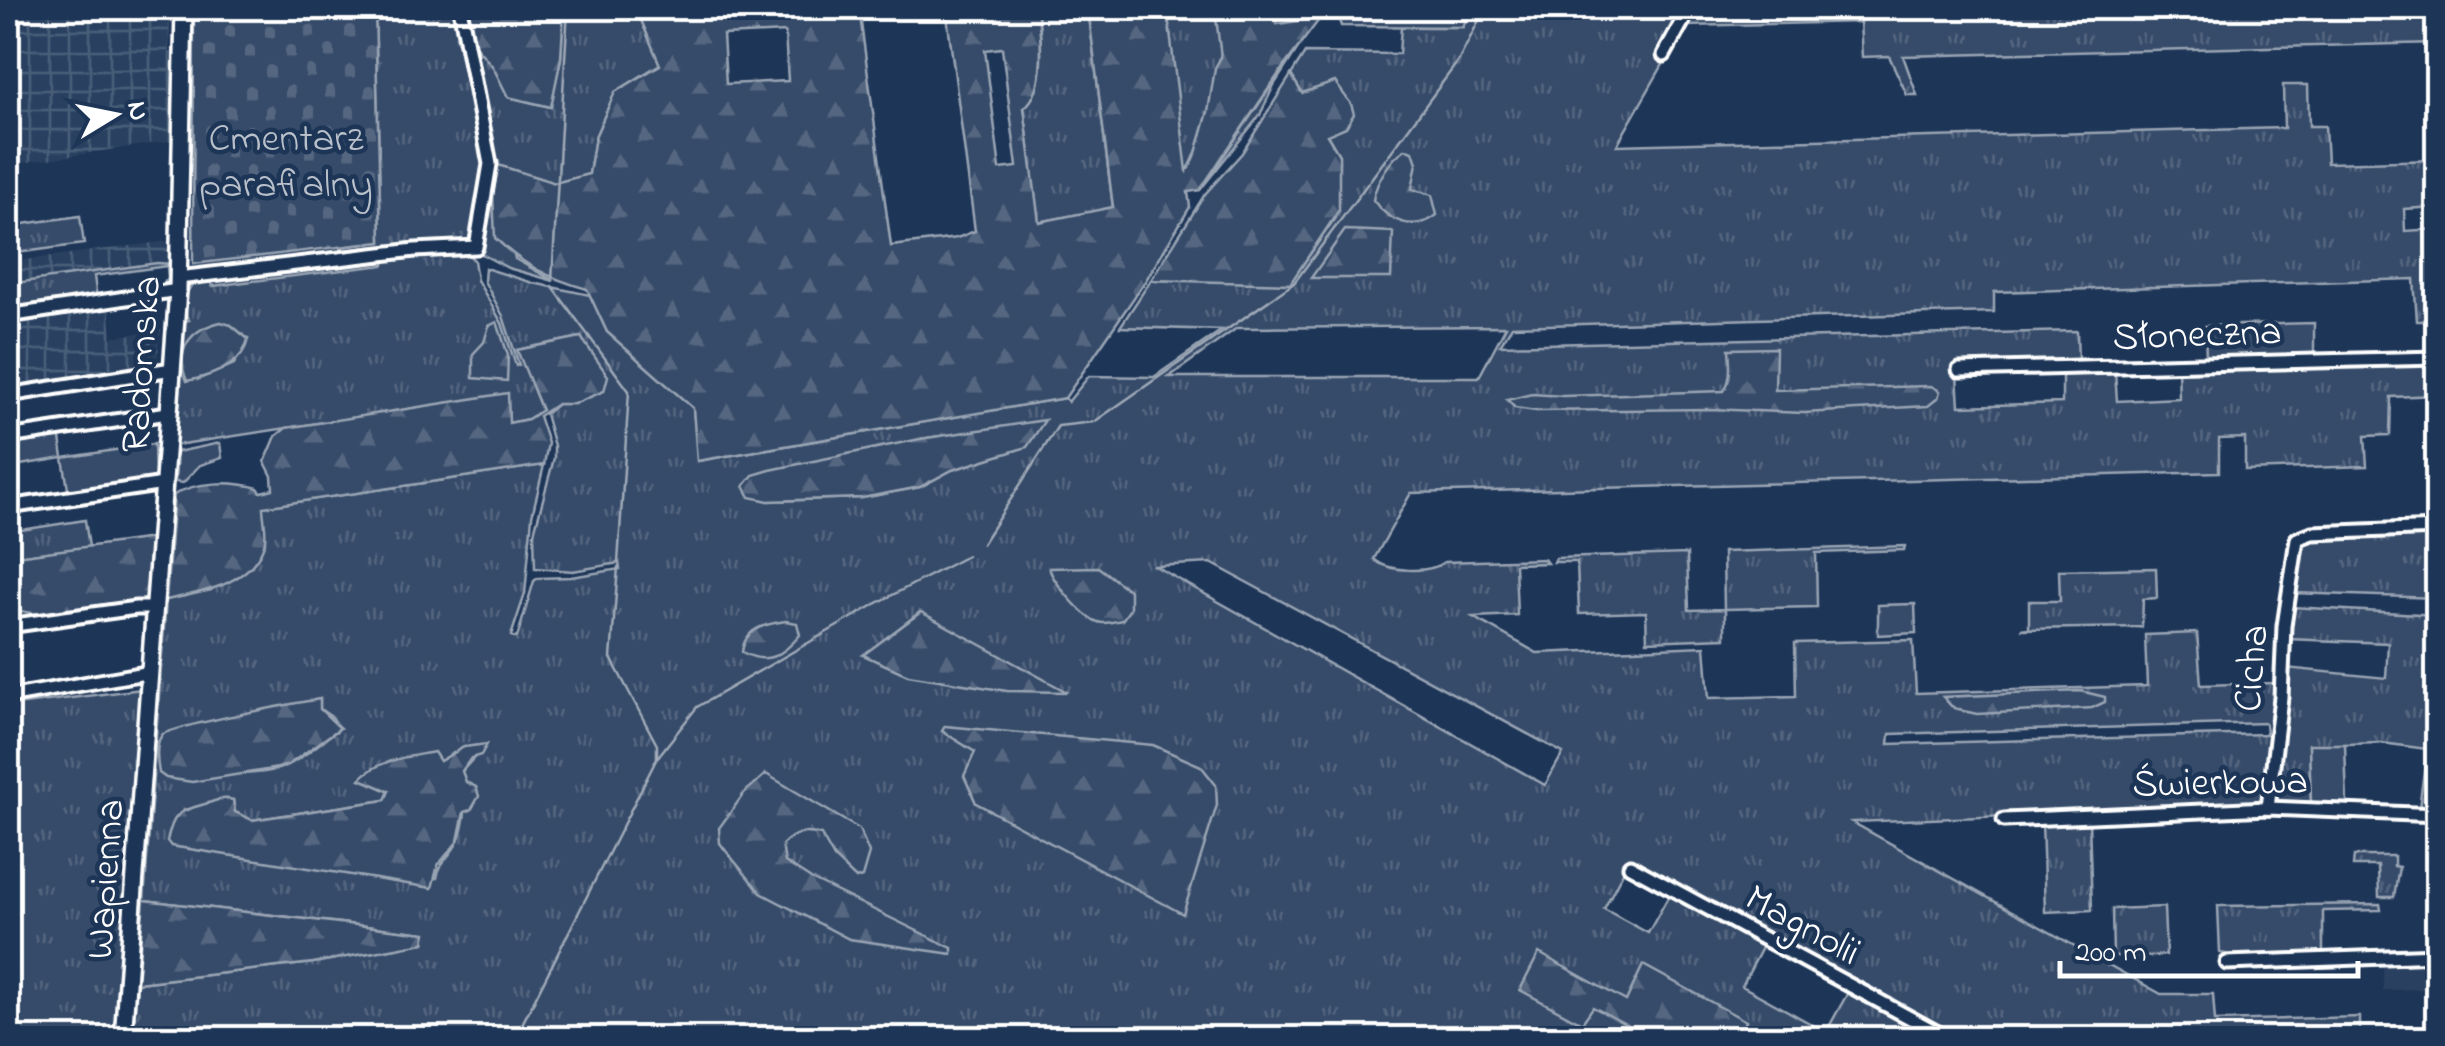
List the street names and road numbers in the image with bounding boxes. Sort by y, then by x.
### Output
street label: Radomska [108,274,179,455]
street label: Słoneczna [2112,304,2283,369]
street label: Cicha [2220,622,2287,715]
street label: Świerkowa [2132,753,2308,816]
street label: Wapienna [72,797,143,961]
street label: Magnolii [1733,871,1870,983]

